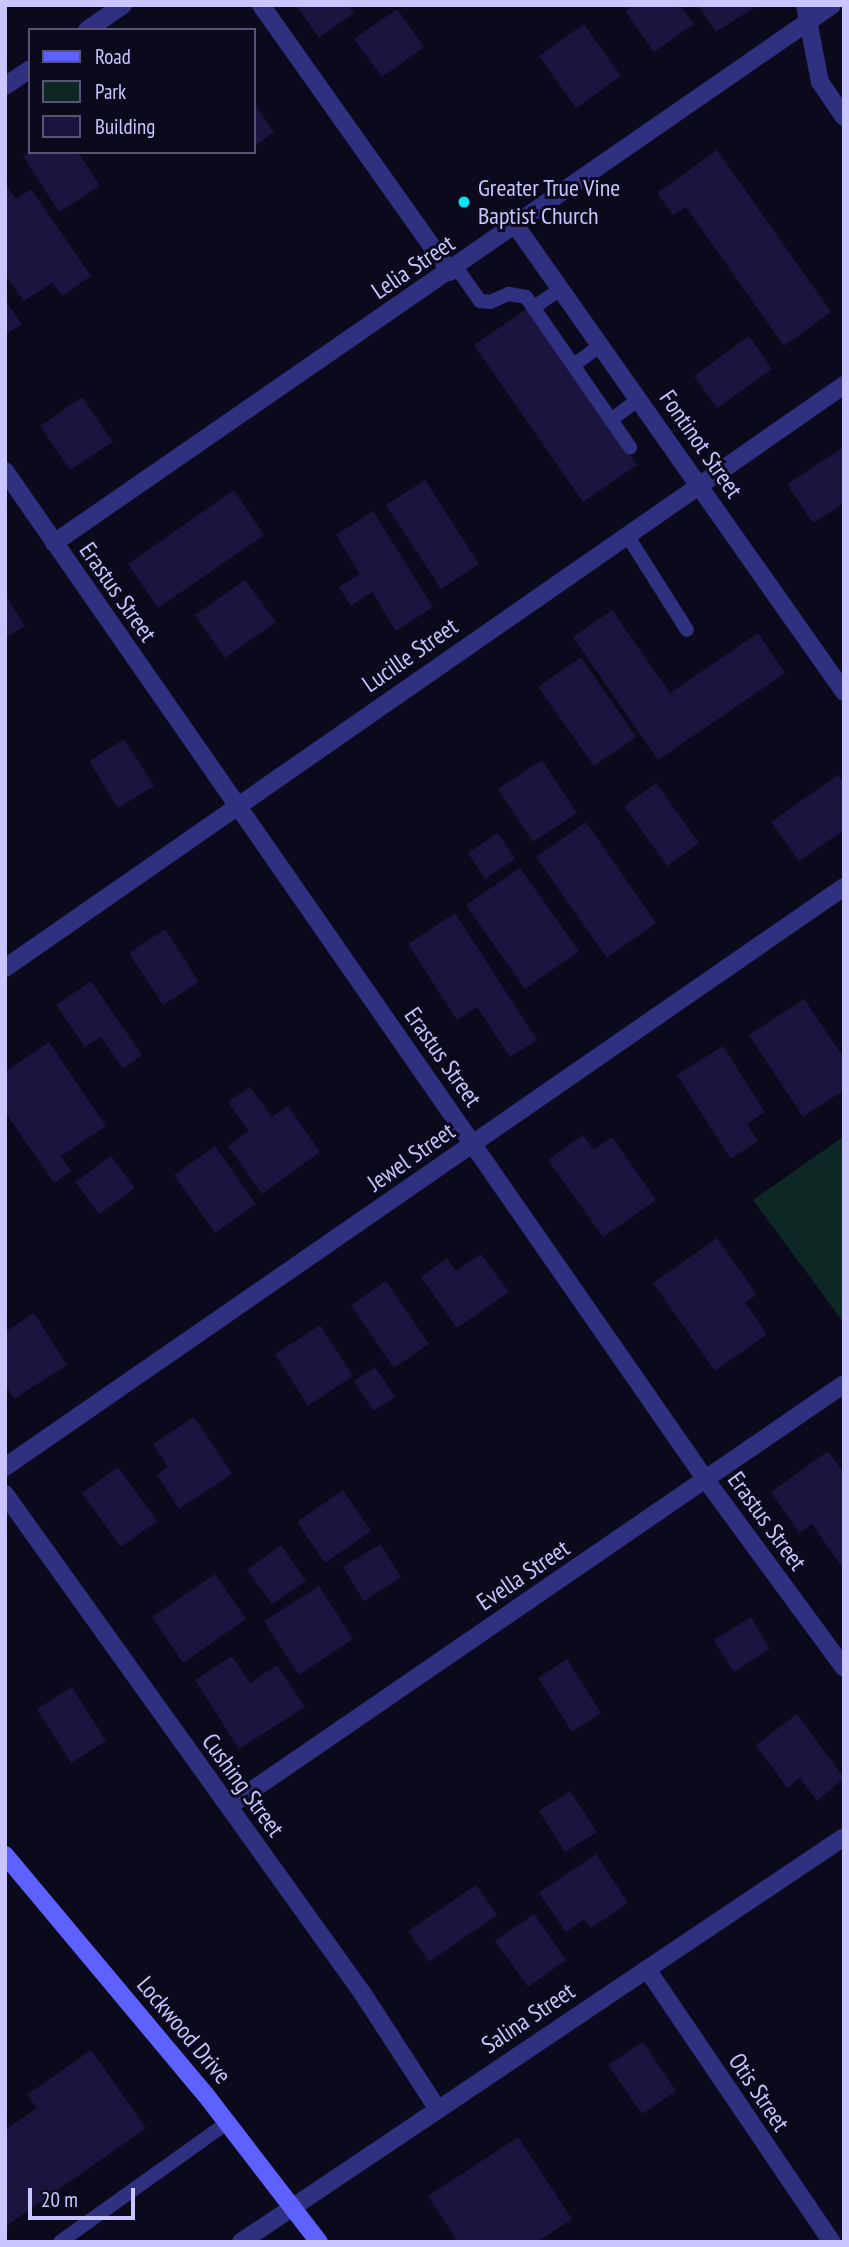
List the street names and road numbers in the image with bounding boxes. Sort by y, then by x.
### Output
street label: Lelia Street [366,229,460,305]
street label: Fontinot Street [653,385,749,503]
street label: Erastus Street [73,537,163,647]
street label: Lucille Street [357,612,463,698]
street label: Erastus Street [398,1002,488,1112]
street label: Jewel Street [362,1117,460,1197]
street label: Erastus Street [722,1466,812,1576]
street label: Evella Street [471,1534,575,1616]
street label: Cushing Street [196,1728,290,1842]
street label: Lockwood Drive [131,1971,237,2089]
street label: Salina Street [476,1977,580,2059]
street label: Otis Street [722,2048,796,2136]

